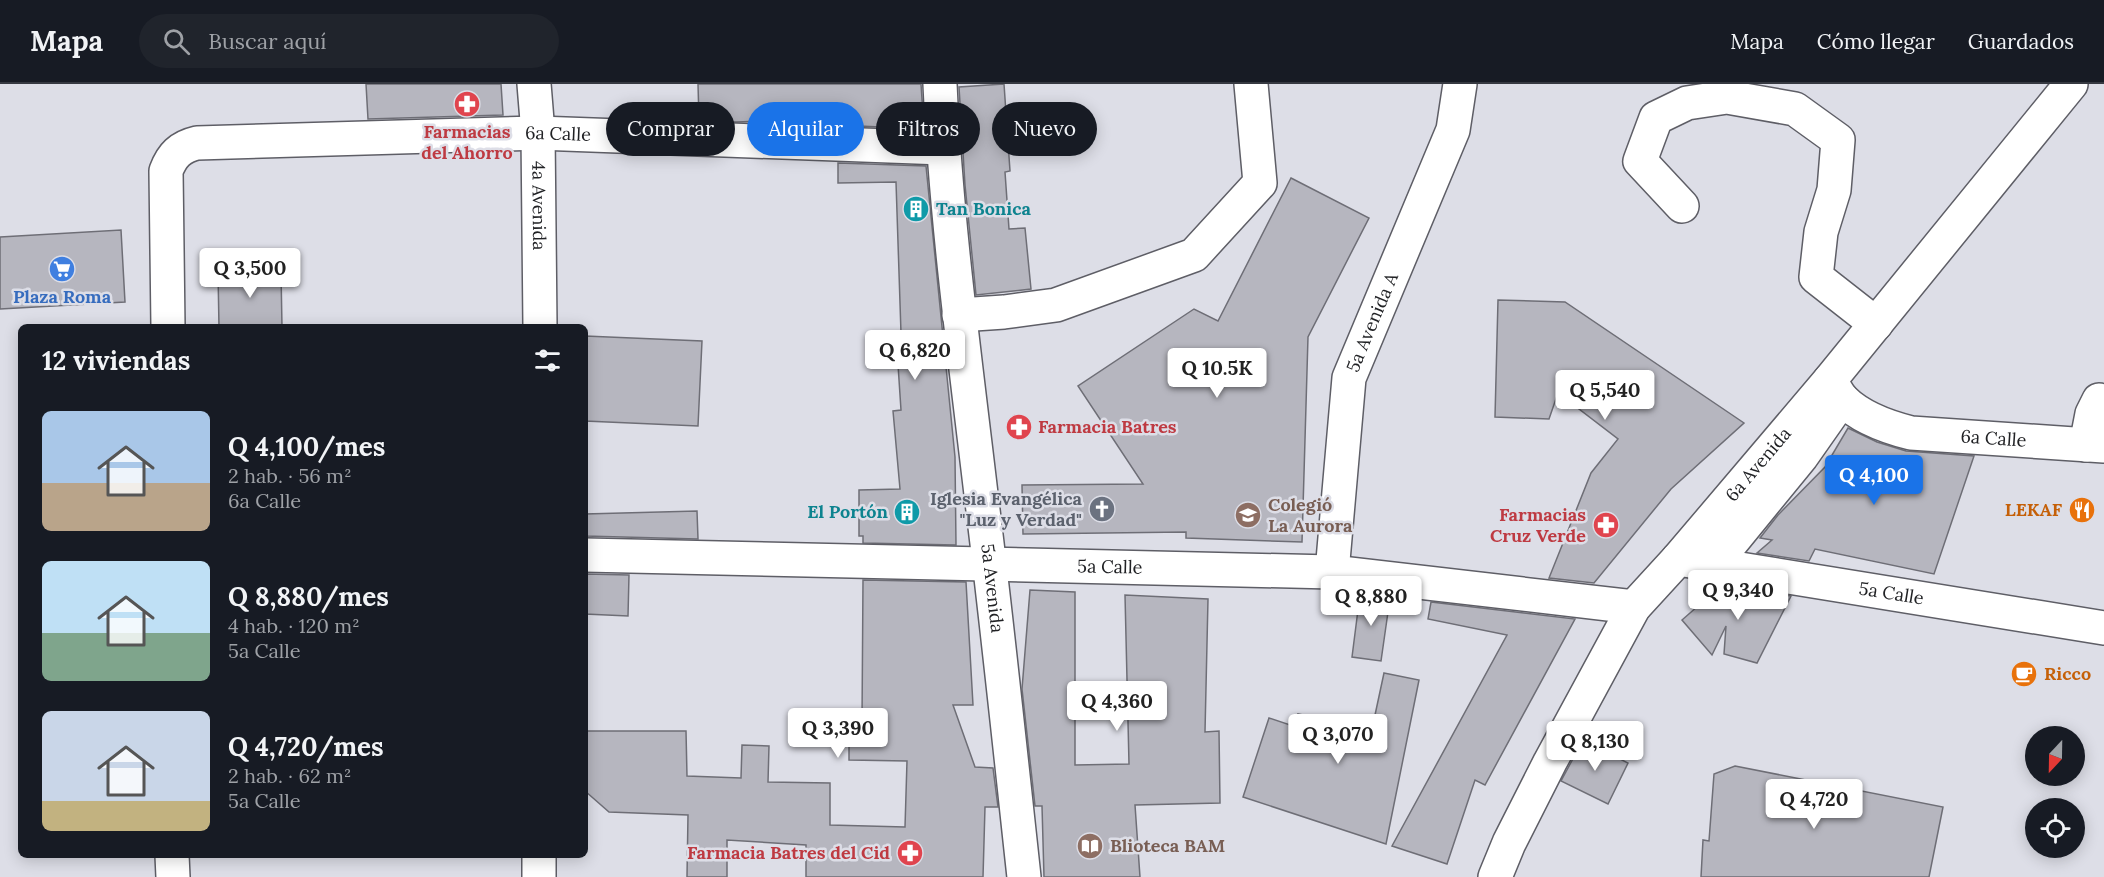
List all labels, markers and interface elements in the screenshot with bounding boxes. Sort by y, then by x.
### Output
search box [139,14,559,68]
text: Mapa [30,23,103,59]
icon: search [160,25,193,58]
text: Buscar aquí [208,27,327,55]
text: Mapa [1730,28,1784,55]
text: Cómo llegar [1817,28,1935,55]
text: Guardados [1968,28,2074,55]
pharmacy icon: Farmacias del Ahorro [452,89,482,119]
chip: Comprar [606,102,735,156]
chip: Alquilar [747,102,864,156]
chip: Filtros [876,102,980,156]
chip: Nuevo [992,102,1097,156]
place label: Farmacias del Ahorro [421,120,513,164]
street label: 6a Calle [525,121,592,146]
street label: 4a Avenida [527,161,551,251]
building icon: Tan Bonica [901,194,931,224]
place label: Tan Bonica [936,197,1032,220]
pin: Q 3,500 [195,248,305,299]
supermarket icon: Plaza Roma [47,254,77,284]
text: Q 3,500 [213,255,287,280]
street label: 5a Avenida A [1341,268,1403,375]
place label: Plaza Roma [13,285,112,308]
pin: Q 6,820 [860,330,970,381]
text: Q 6,820 [879,337,951,362]
text: 12 viviendas [42,344,190,377]
icon: filters [531,344,564,377]
pin: Q 10.5K [1162,348,1272,399]
text: Q 10.5K [1182,355,1252,380]
pin: Q 5,540 [1550,370,1660,421]
text: Q 5,540 [1569,377,1641,402]
pharmacy icon: Farmacia Batres [1004,412,1034,442]
place label: Farmacia Batres [1038,415,1177,438]
street label: 6a Avenida [1720,422,1796,506]
street label: 6a Calle [1960,424,2027,452]
text: Q 4,100/mes [228,430,385,463]
icon: home [90,435,162,507]
pin: Q 4,100 [1819,455,1929,506]
text: Q 4,100 [1839,462,1909,487]
text: 2 hab. · 56 m² [228,463,352,488]
place label: Iglesia Evangélica "Luz y Verdad" [930,487,1083,531]
text: 6a Calle [228,488,301,513]
place label: Colegió La Aurora [1268,493,1353,537]
church icon: Iglesia Evangélica "Luz y Verdad" [1087,494,1117,524]
restaurant icon: LEKAF [2067,495,2097,525]
building icon: El Portón [892,497,922,527]
place label: LEKAF [2005,498,2063,521]
place label: El Portón [807,500,889,523]
school or university icon: Colegió La Aurora [1233,500,1263,530]
place label: Farmacias Cruz Verde [1490,503,1586,547]
pharmacy icon: Farmacias Cruz Verde [1591,510,1621,540]
street label: 5a Avenida [976,542,1009,634]
street label: 5a Calle [1077,554,1143,579]
pin: Q 9,340 [1683,570,1793,621]
pin: Q 8,880 [1316,576,1426,627]
street label: 5a Calle [1857,576,1926,610]
text: Q 9,340 [1702,577,1774,602]
text: Q 8,880/mes [228,580,389,613]
text: Q 8,880 [1335,583,1407,608]
icon: home [90,585,162,657]
text: 4 hab. · 120 m² [228,613,360,638]
text: 5a Calle [228,638,301,663]
cafe icon: Ricco [2009,659,2039,689]
place label: Ricco [2044,662,2091,685]
pin: Q 4,360 [1062,681,1172,732]
text: Q 4,360 [1081,688,1153,713]
pin: Q 3,390 [783,708,893,759]
pin: Q 3,070 [1283,714,1393,765]
text: Q 3,390 [802,715,874,740]
text: Q 3,070 [1302,721,1374,746]
pin: Q 8,130 [1540,721,1650,772]
north arrow [2025,726,2085,786]
map controls [2025,726,2085,858]
text: Q 8,130 [1560,728,1630,753]
text: Q 4,720/mes [228,730,384,763]
icon: home [90,735,162,807]
text: 2 hab. · 62 m² [228,763,352,788]
pin: Q 4,720 [1759,779,1869,830]
text: Q 4,720 [1780,786,1848,811]
text: 5a Calle [228,788,301,813]
button: locate [2025,798,2085,858]
library icon: Blioteca BAM [1075,831,1105,861]
place label: Blioteca BAM [1110,834,1225,857]
pharmacy icon: Farmacia Batres del Cid [895,838,925,868]
place label: Farmacia Batres del Cid [687,841,890,864]

